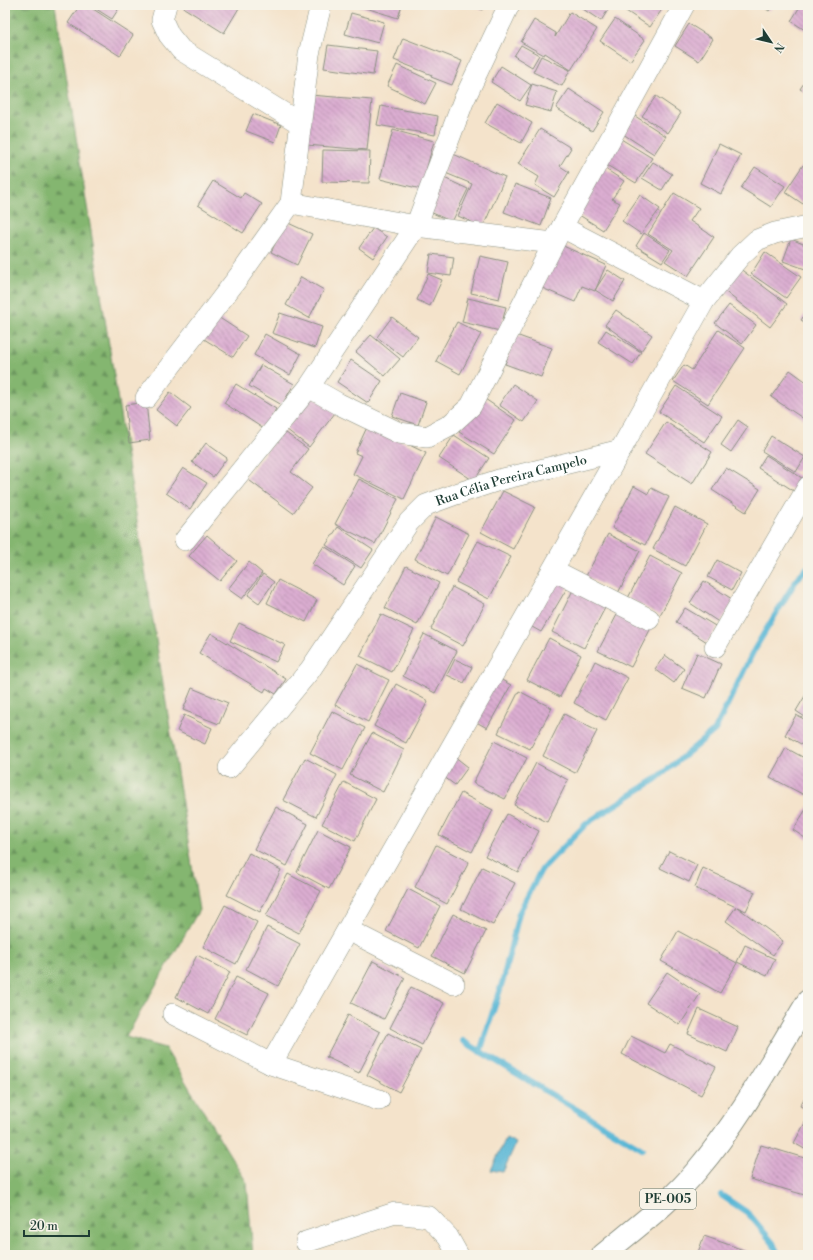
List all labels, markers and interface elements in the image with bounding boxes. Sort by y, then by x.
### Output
north arrow [751,22,791,62]
text: N [770,40,787,55]
street label: Rua Célia Pereira Campelo [433,452,588,510]
road number: PE-005 [640,1189,696,1209]
scale bar [24,1212,89,1238]
text: 20 m [30,1219,58,1234]

